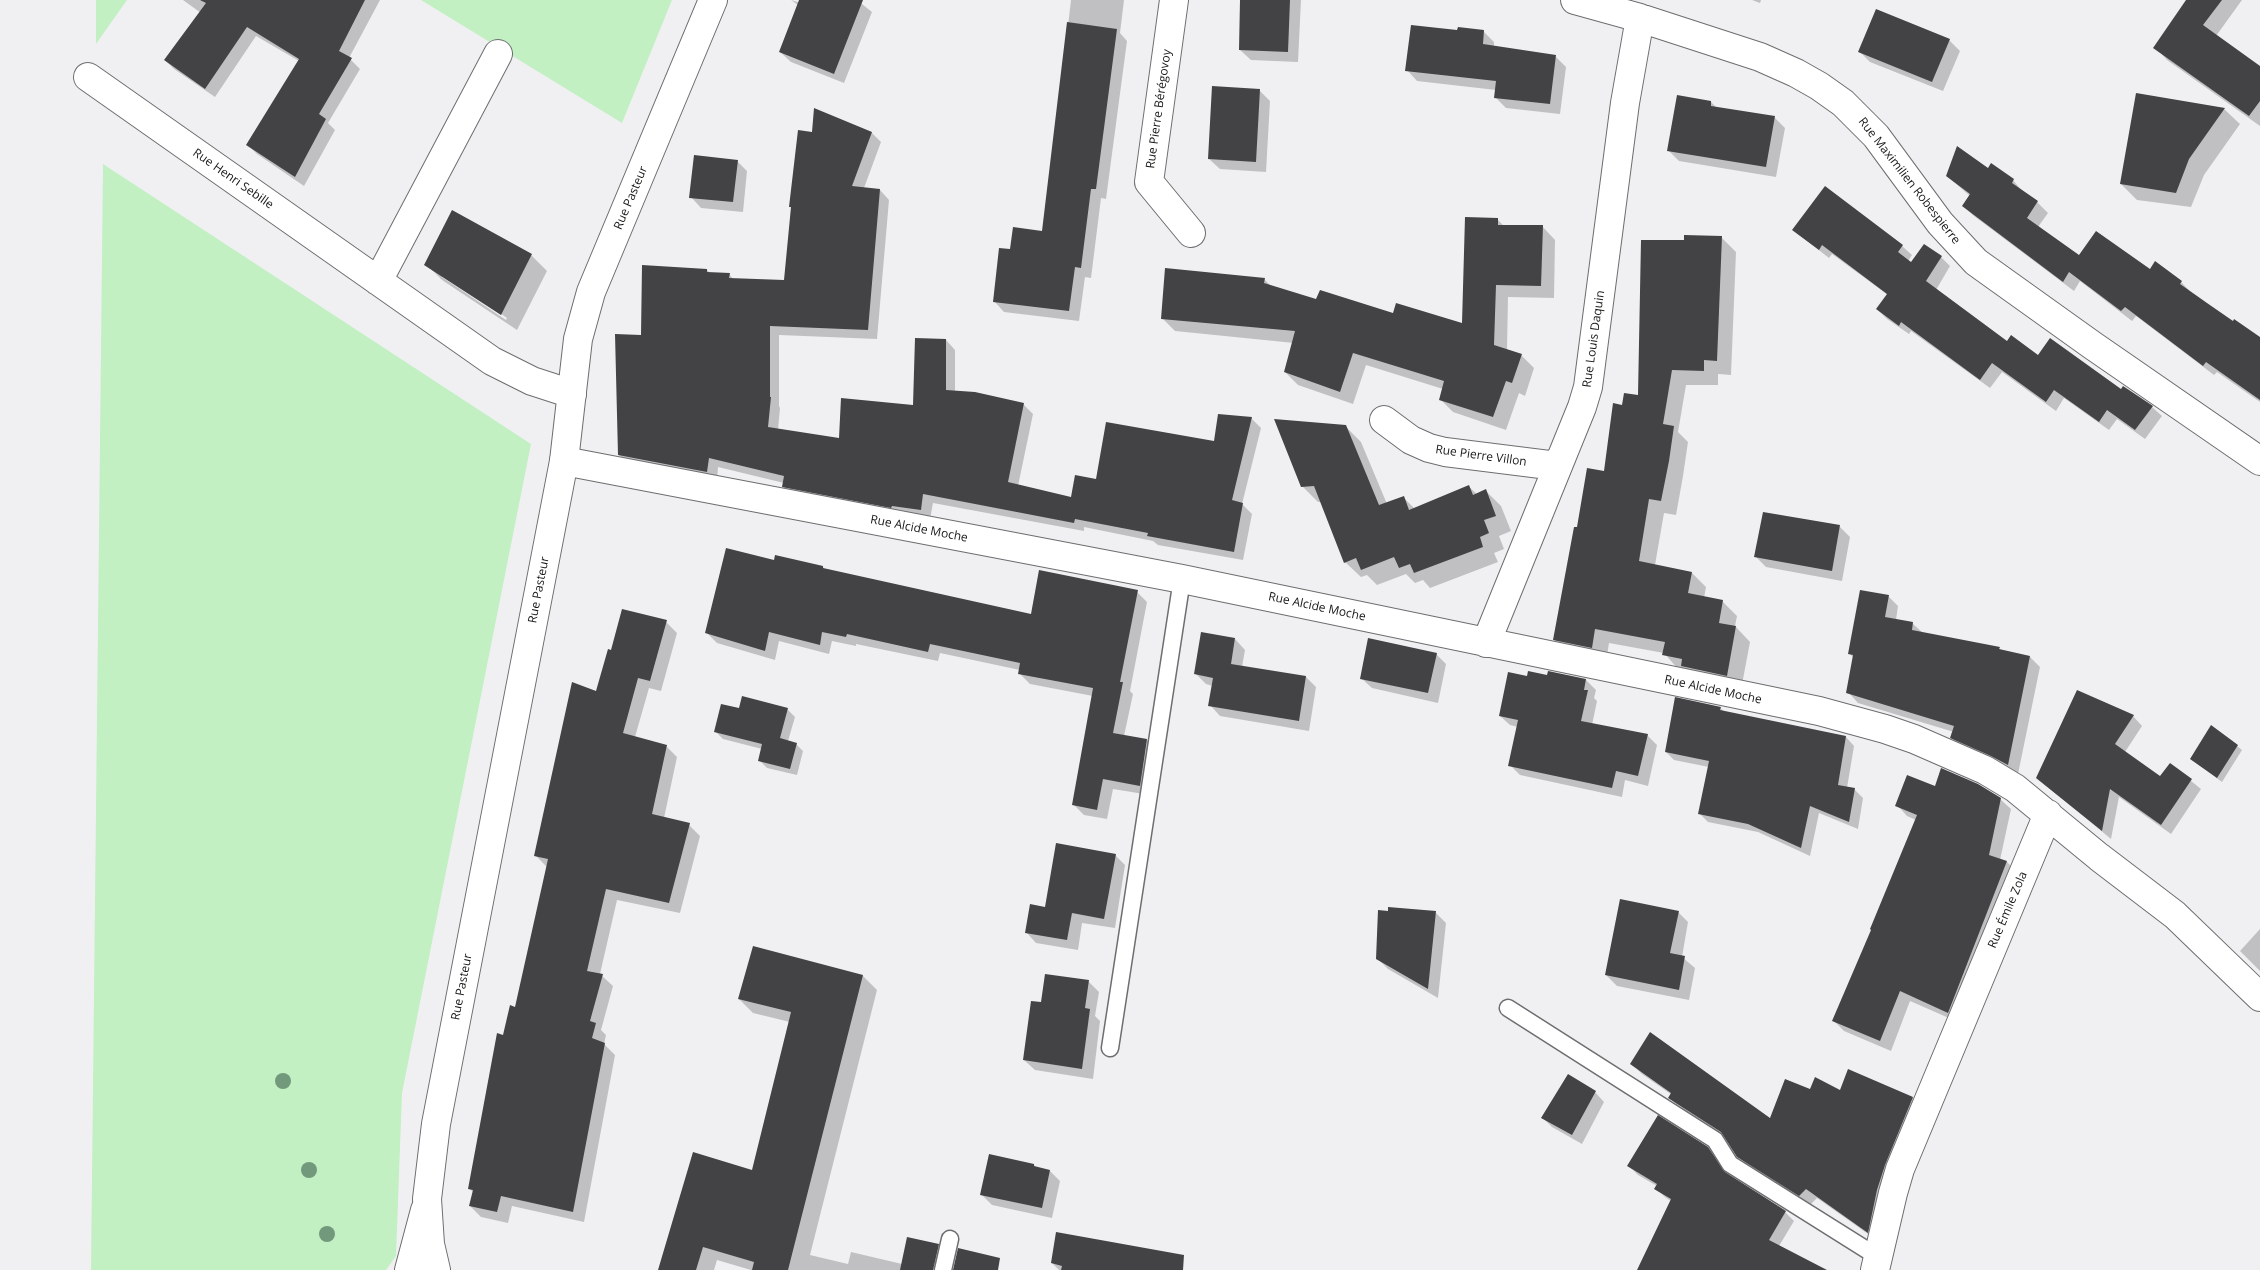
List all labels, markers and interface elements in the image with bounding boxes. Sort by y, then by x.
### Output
street label: Rue Pierre Bérégovoy [1143,48,1175,170]
street label: Rue Maximilien Robespierre [1855,115,1963,247]
street label: Rue Henri Sebille [190,146,276,212]
street label: Rue Pasteur [611,164,651,232]
street label: Rue Louis Daquin [1580,290,1608,388]
street label: Rue Pierre Villon [1434,442,1528,470]
street label: Rue Alcide Moche [869,512,969,546]
street label: Rue Pasteur [525,555,553,625]
street label: Rue Alcide Moche [1267,590,1367,624]
street label: Rue Alcide Moche [1663,673,1763,707]
street label: Rue Émile Zola [1985,869,2031,951]
street label: Rue Pasteur [448,952,476,1022]

